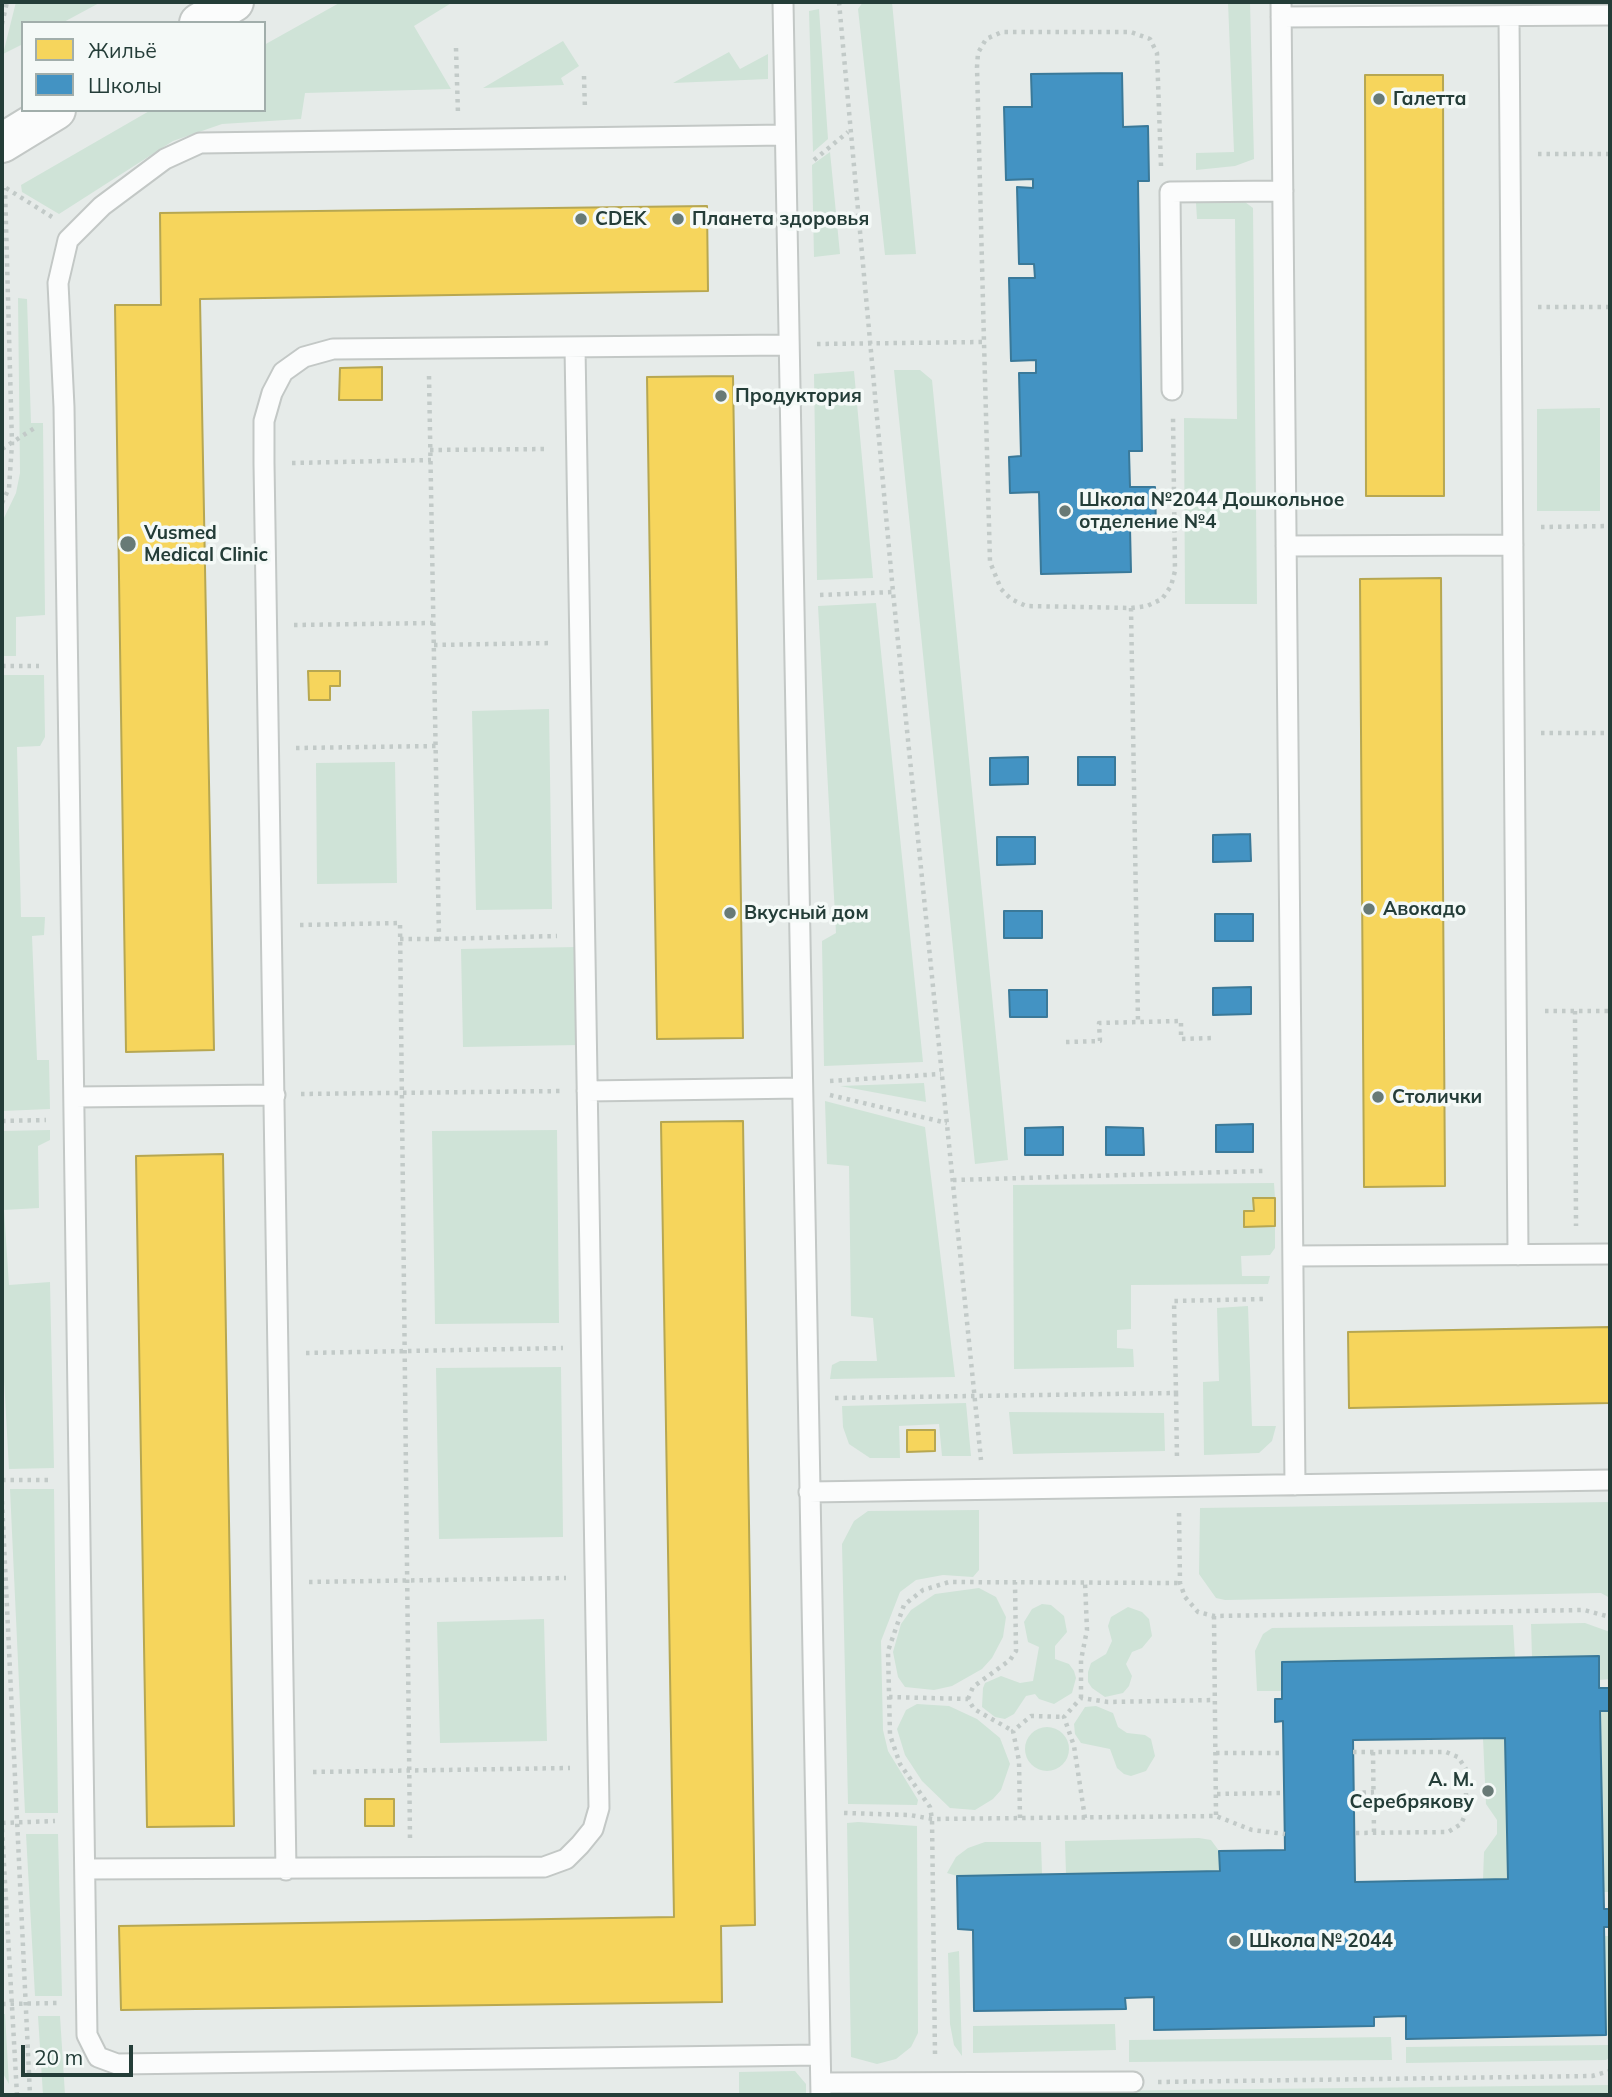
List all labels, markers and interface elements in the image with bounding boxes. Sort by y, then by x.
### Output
legend [21,21,266,112]
text: Жильё [88,37,157,63]
text: Школы [88,72,162,98]
place label: Галетта [1393,88,1467,110]
marker: Галетта [1371,91,1387,107]
place label: CDEK [595,208,646,230]
place label: Планета здоровья [692,208,869,230]
marker: CDEK [573,211,589,227]
marker: Планета здоровья [670,211,686,227]
place label: Продуктория [735,385,862,407]
marker: Продуктория [713,388,729,404]
place label: Школа №2044 Дошкольное отделение №4 [1079,489,1344,533]
marker: Школа №2044 Дошкольное отделение №4 [1057,503,1073,519]
place label: Vusmed Medical Clinic [144,522,268,566]
marker: Vusmed Medical Clinic [118,534,138,554]
place label: Авокадо [1383,898,1466,920]
marker: Авокадо [1361,901,1377,917]
place label: Вкусный дом [744,902,869,924]
marker: Вкусный дом [722,905,738,921]
place label: Столички [1392,1086,1482,1108]
marker: Столички [1370,1089,1386,1105]
place label: А. М. Серебрякову [1349,1769,1474,1813]
marker: А. М. Серебрякову [1480,1783,1496,1799]
place label: Школа № 2044 [1249,1930,1393,1952]
marker: Школа № 2044 [1227,1933,1243,1949]
scale bar [24,2030,136,2074]
text: 20 m [34,2044,83,2070]

